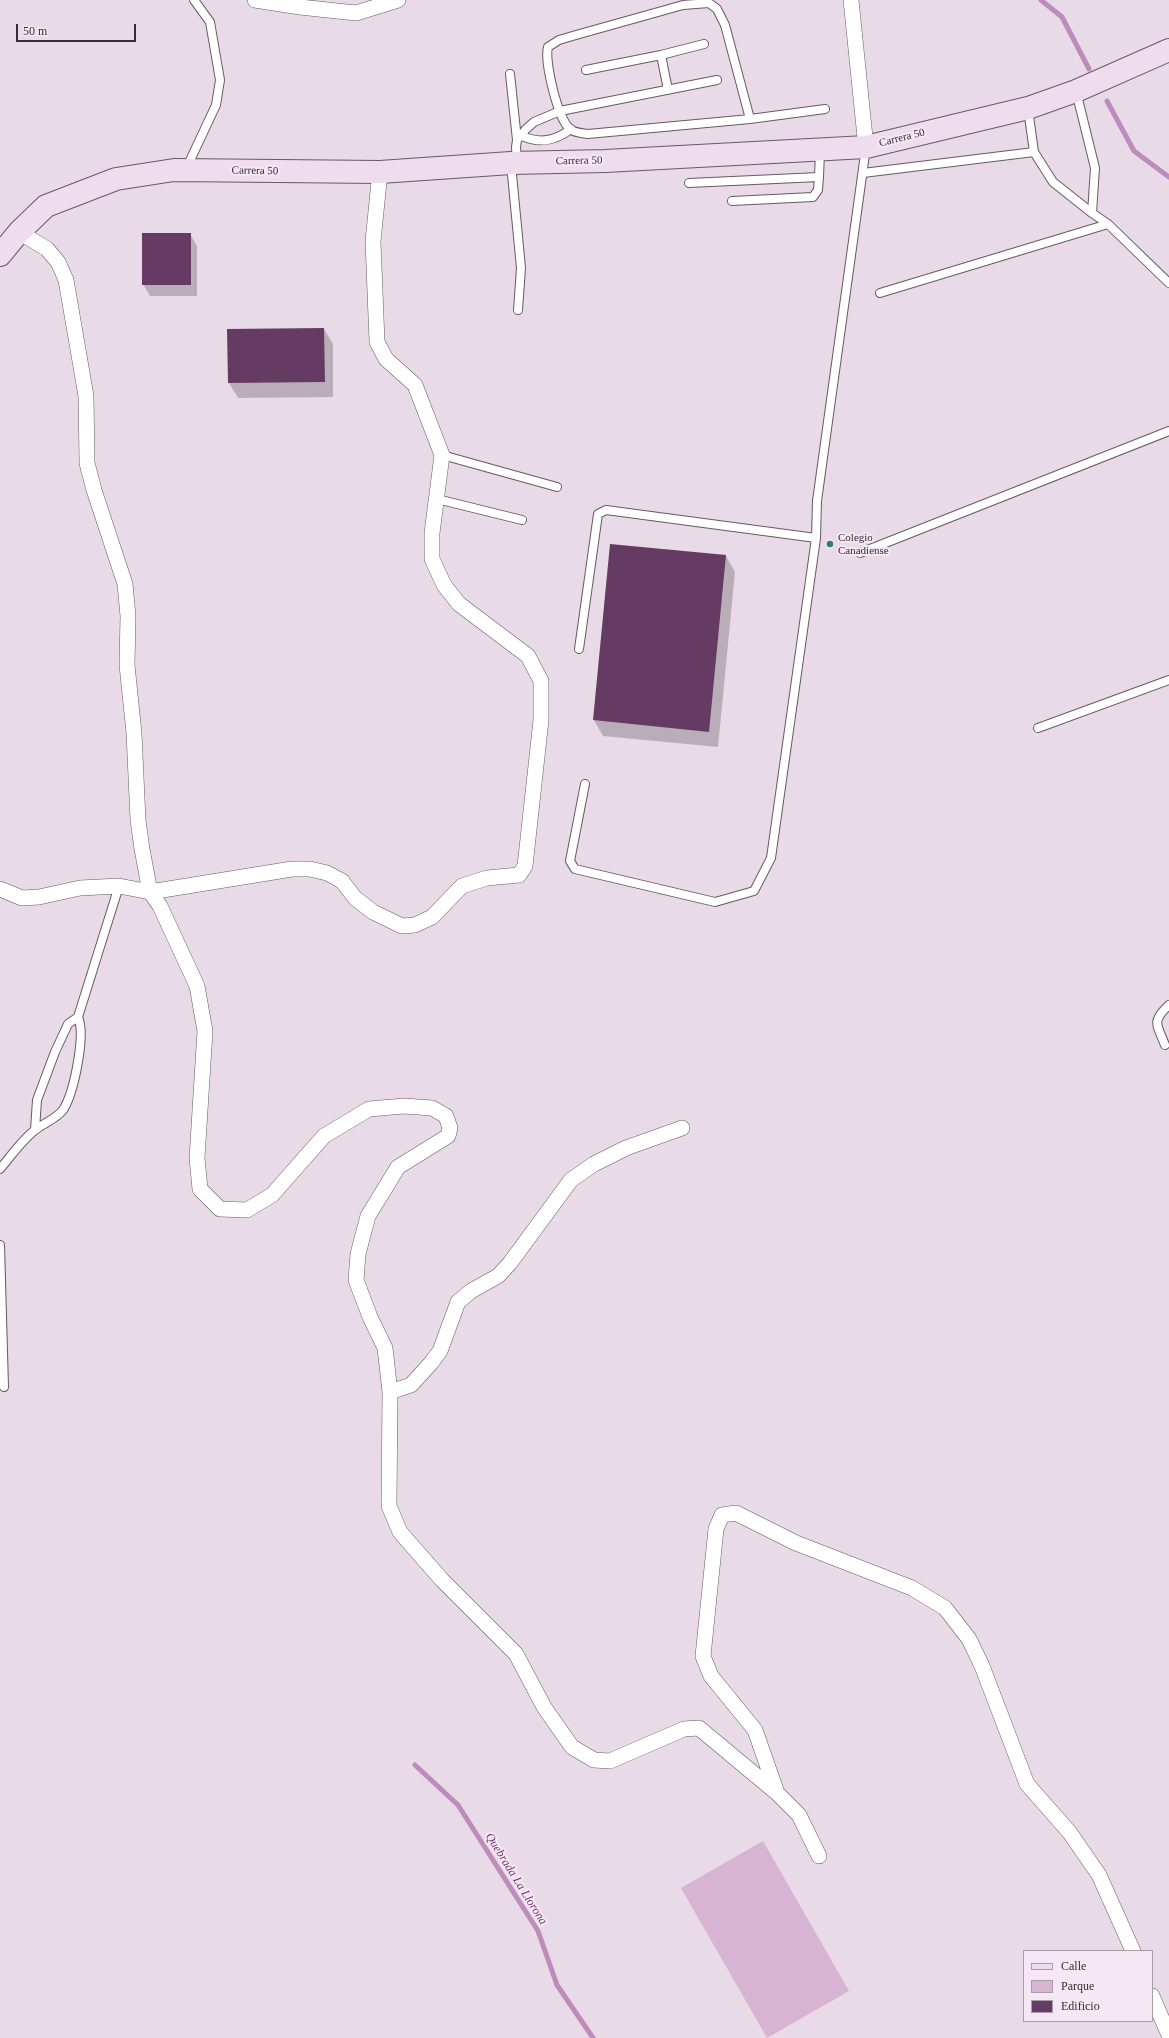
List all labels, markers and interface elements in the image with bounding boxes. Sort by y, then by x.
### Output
scale bar [18,16,138,42]
text: 50 m [23,24,47,38]
street label: Carrera 50 [878,126,926,150]
street label: Carrera 50 [556,154,602,168]
street label: Carrera 50 [232,164,278,178]
place label: Colegio Canadiense [838,531,889,557]
marker: Colegio Canadiense [825,539,835,549]
water label: Quebrada La Llorona [482,1830,550,1928]
legend [1023,1950,1153,2022]
text: Calle [1061,1959,1086,1973]
text: Parque [1061,1979,1094,1993]
text: Edificio [1061,1999,1100,2013]

